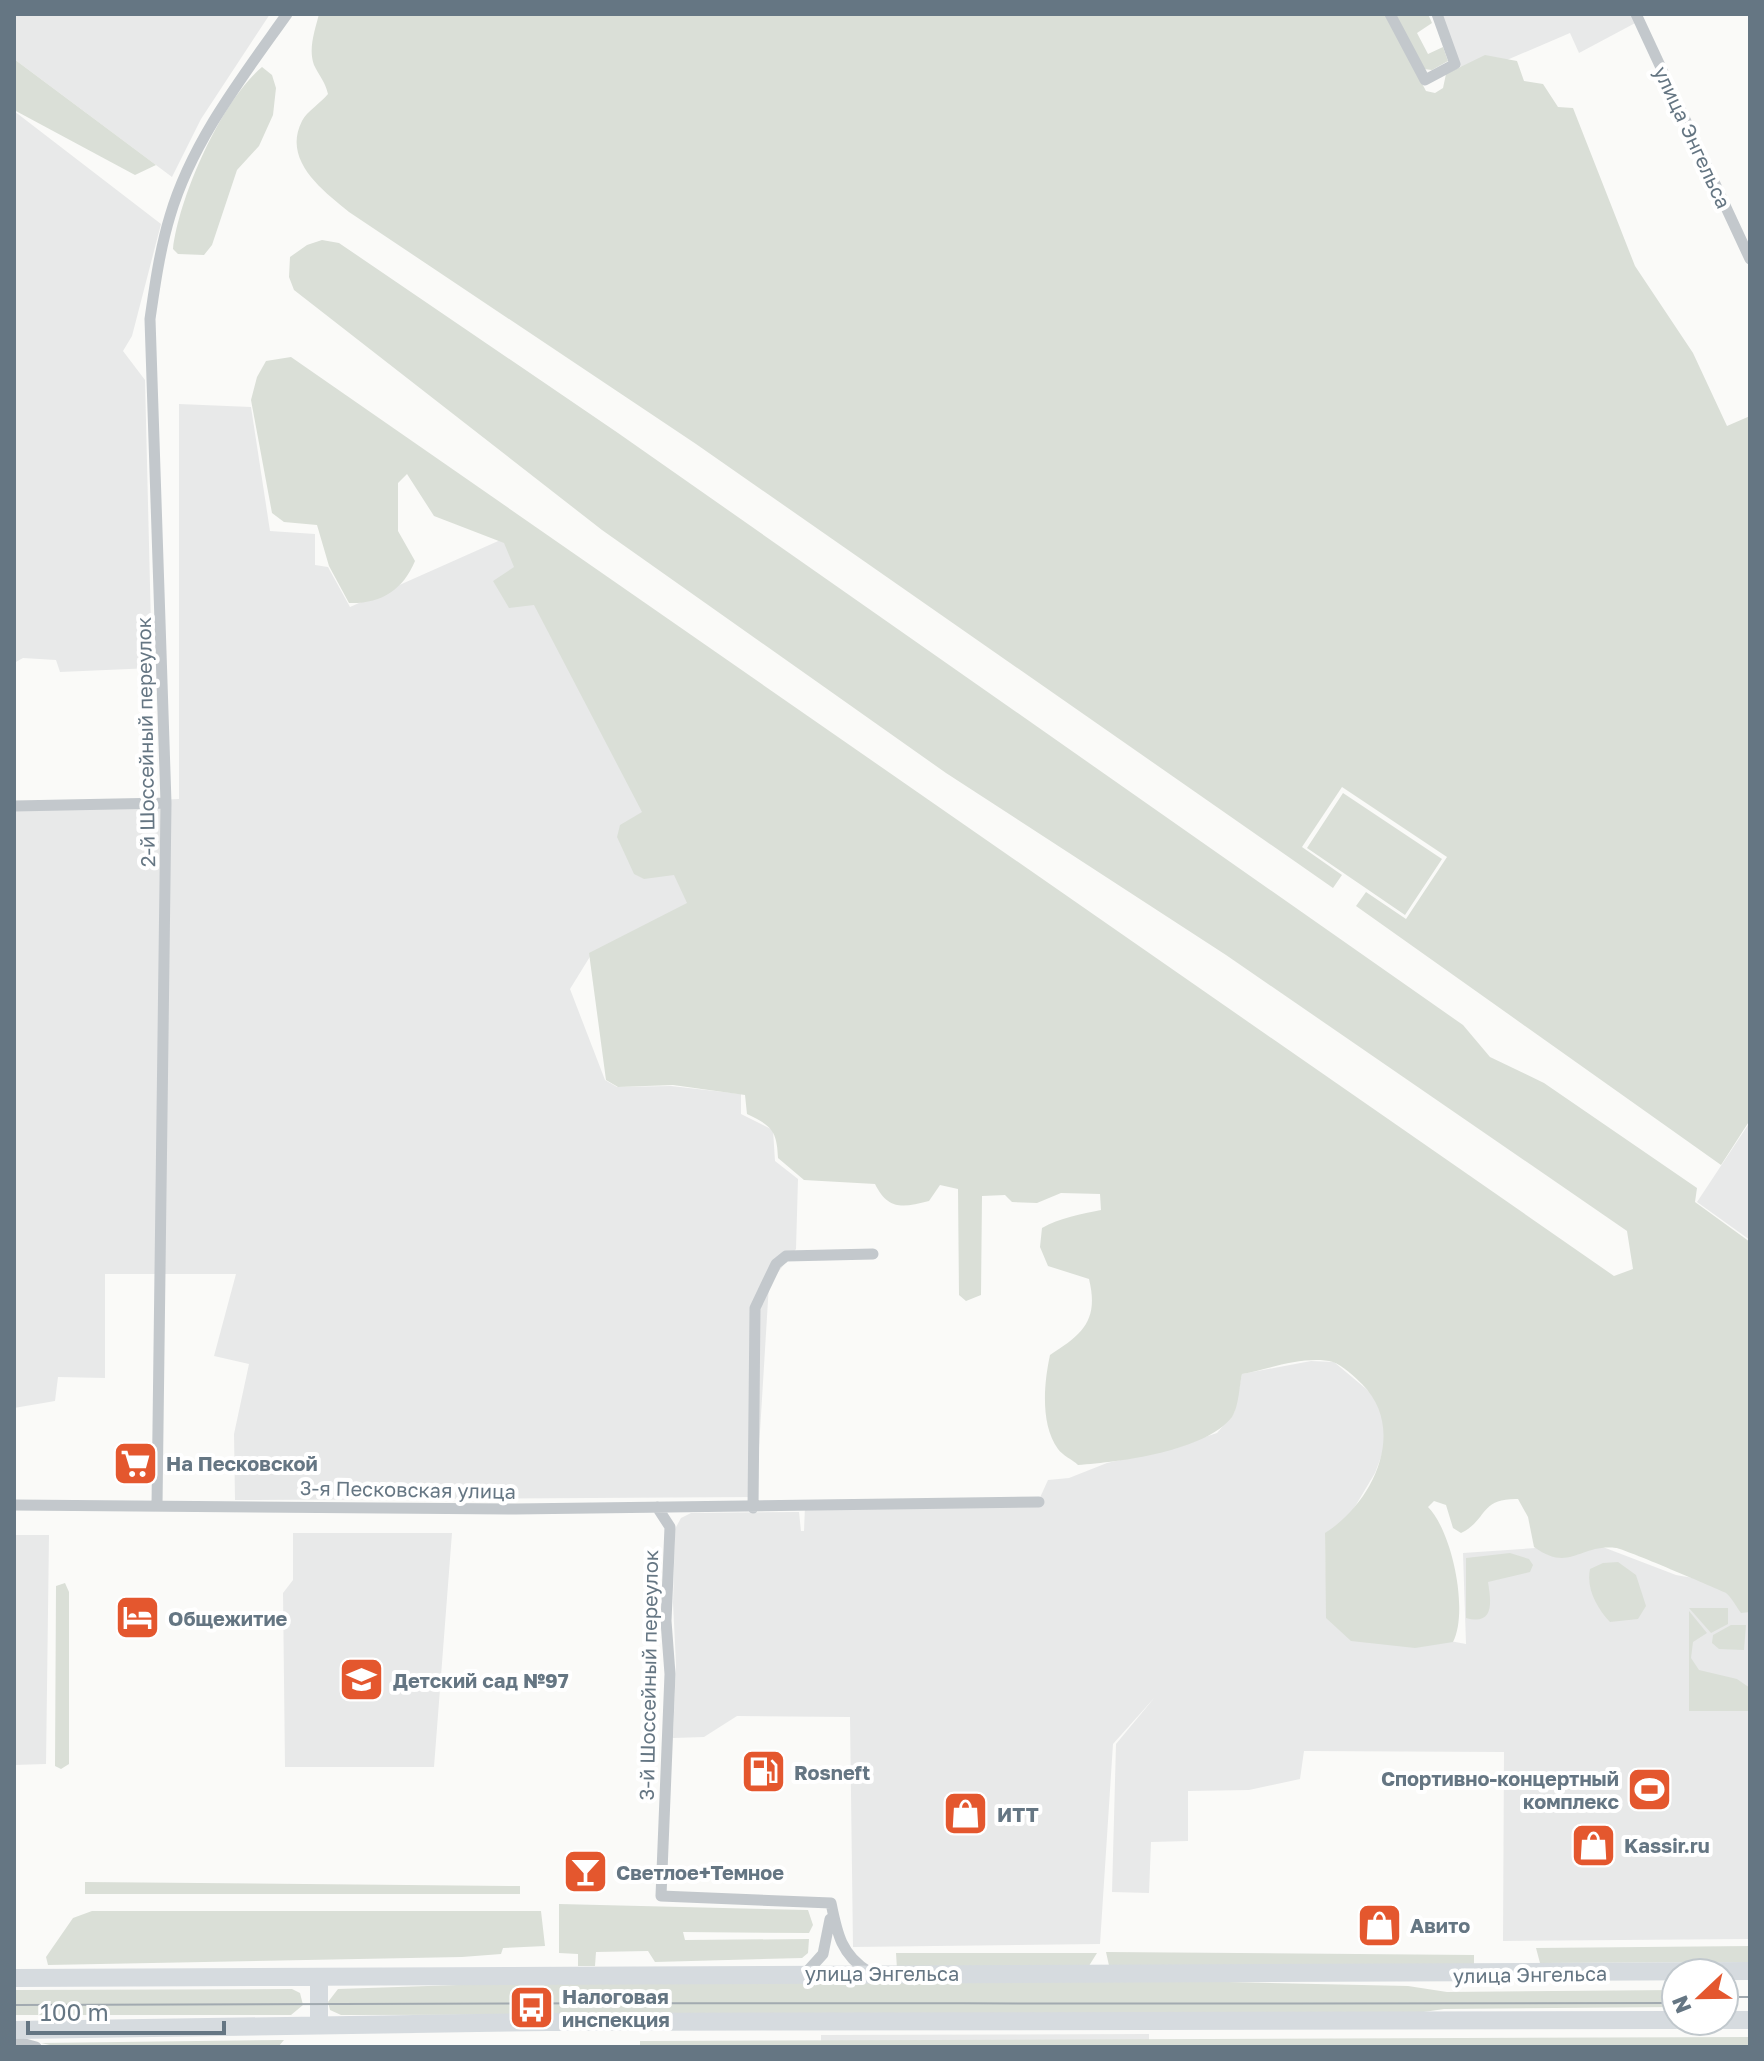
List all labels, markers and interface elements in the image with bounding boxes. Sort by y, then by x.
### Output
street label: улица Энгельса [1649,62,1737,212]
street label: 2-й Шоссейный переулок [131,617,159,867]
supermarket icon: На Песковской [111,1439,159,1487]
place label: На Песковской [166,1451,318,1475]
street label: 3-я Песковская улица [300,1475,516,1503]
street label: 3-й Шоссейный переулок [634,1550,662,1800]
hotel icon: Общежитие [113,1594,161,1642]
place label: Общежитие [168,1606,288,1630]
school or university icon: Детский сад №97 [338,1656,386,1704]
place label: Детский сад №97 [393,1668,569,1692]
fuel station icon: Rosneft [739,1748,787,1796]
place label: Rosneft [794,1760,870,1784]
sports icon: Спортивно-концертный комплекс [1626,1765,1674,1813]
place label: Спортивно-концертный комплекс [1381,1766,1619,1813]
shop icon: ИТТ [942,1790,990,1838]
place label: ИТТ [997,1802,1039,1826]
shop icon: Kassir.ru [1569,1821,1617,1869]
place label: Kassir.ru [1624,1833,1710,1857]
bar icon: Светлое+Темное [561,1848,609,1896]
place label: Светлое+Темное [616,1860,784,1884]
shop icon: Авито [1355,1901,1403,1949]
place label: Авито [1410,1913,1470,1937]
north arrow [1660,1957,1740,2037]
street label: улица Энгельса [805,1961,959,1985]
street label: улица Энгельса [1453,1961,1607,1987]
bus stop icon: Налоговая инспекция [507,1984,555,2032]
place label: Налоговая инспекция [562,1984,670,2031]
scale bar [28,1985,224,2035]
text: N [1665,1992,1697,2017]
text: 100 m [40,1997,109,2026]

